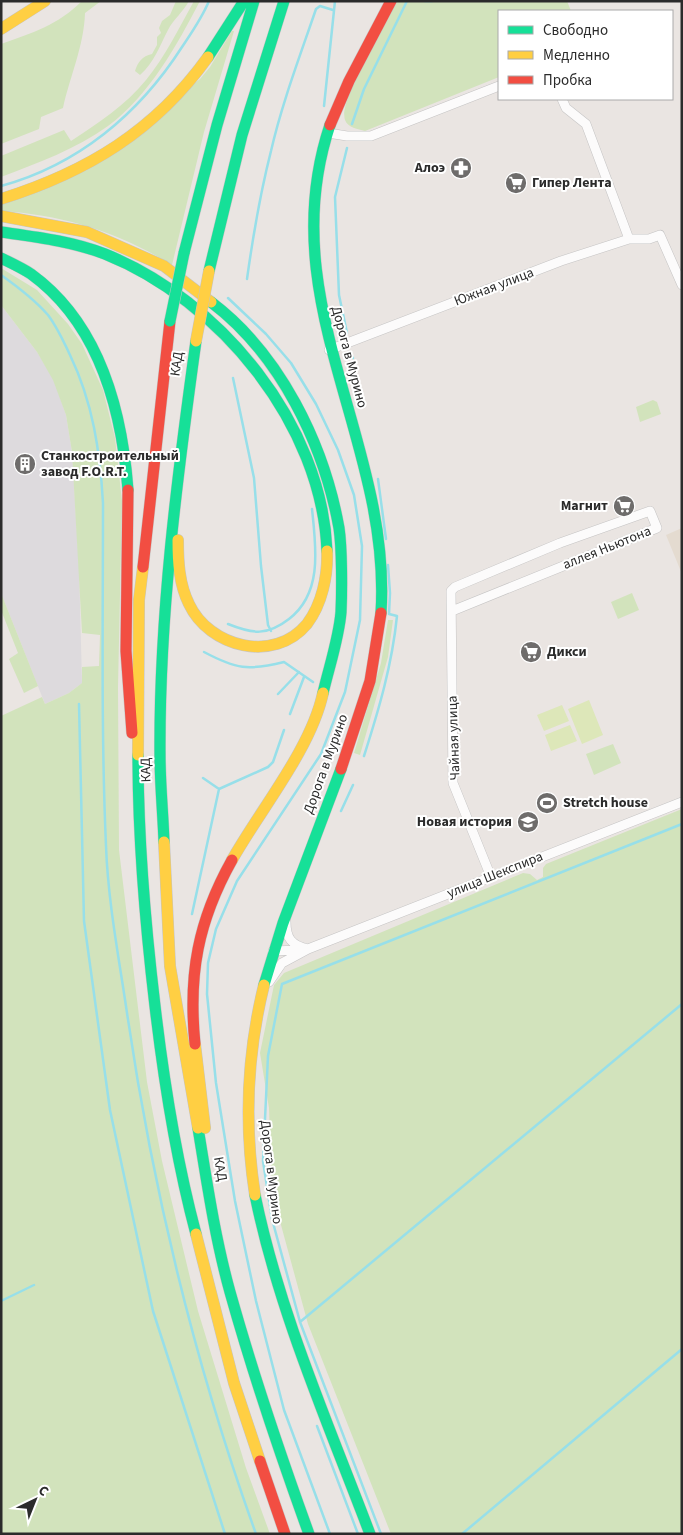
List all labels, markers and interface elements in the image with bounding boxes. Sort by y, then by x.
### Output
legend [498,10,673,100]
text: Свободно [543,20,608,41]
text: Медленно [543,45,610,66]
text: Пробка [543,70,592,91]
pharmacy icon: Алоэ [449,156,473,180]
place label: Алоэ [414,158,445,178]
supermarket icon: Гипер Лента [504,171,528,195]
place label: Гипер Лента [532,173,612,193]
street label: Южная улица [451,263,537,311]
street label: Дорога в Мурино [326,304,372,410]
street label: КАД [165,350,189,378]
place label: Станкостроительный завод F.O.R.T. [41,446,179,482]
building icon: Станкостроительный завод F.O.R.T. [13,452,37,476]
supermarket icon: Магнит [612,494,636,518]
place label: Магнит [561,496,608,516]
street label: аллея Ньютона [560,521,654,575]
supermarket icon: Дикси [519,640,543,664]
place label: Дикси [547,642,587,662]
street label: Чайная улица [443,695,465,781]
street label: Дорога в Мурино [299,711,353,817]
street label: КАД [136,757,156,783]
sports icon: Stretch house [535,791,559,815]
place label: Stretch house [563,793,648,813]
school or university icon: Новая история [516,810,540,834]
place label: Новая история [417,812,512,832]
street label: улица Шекспира [444,847,546,903]
street label: Дорога в Мурино [255,1119,287,1225]
street label: КАД [208,1155,232,1183]
north arrow [10,1475,60,1525]
text: С [33,1481,53,1501]

